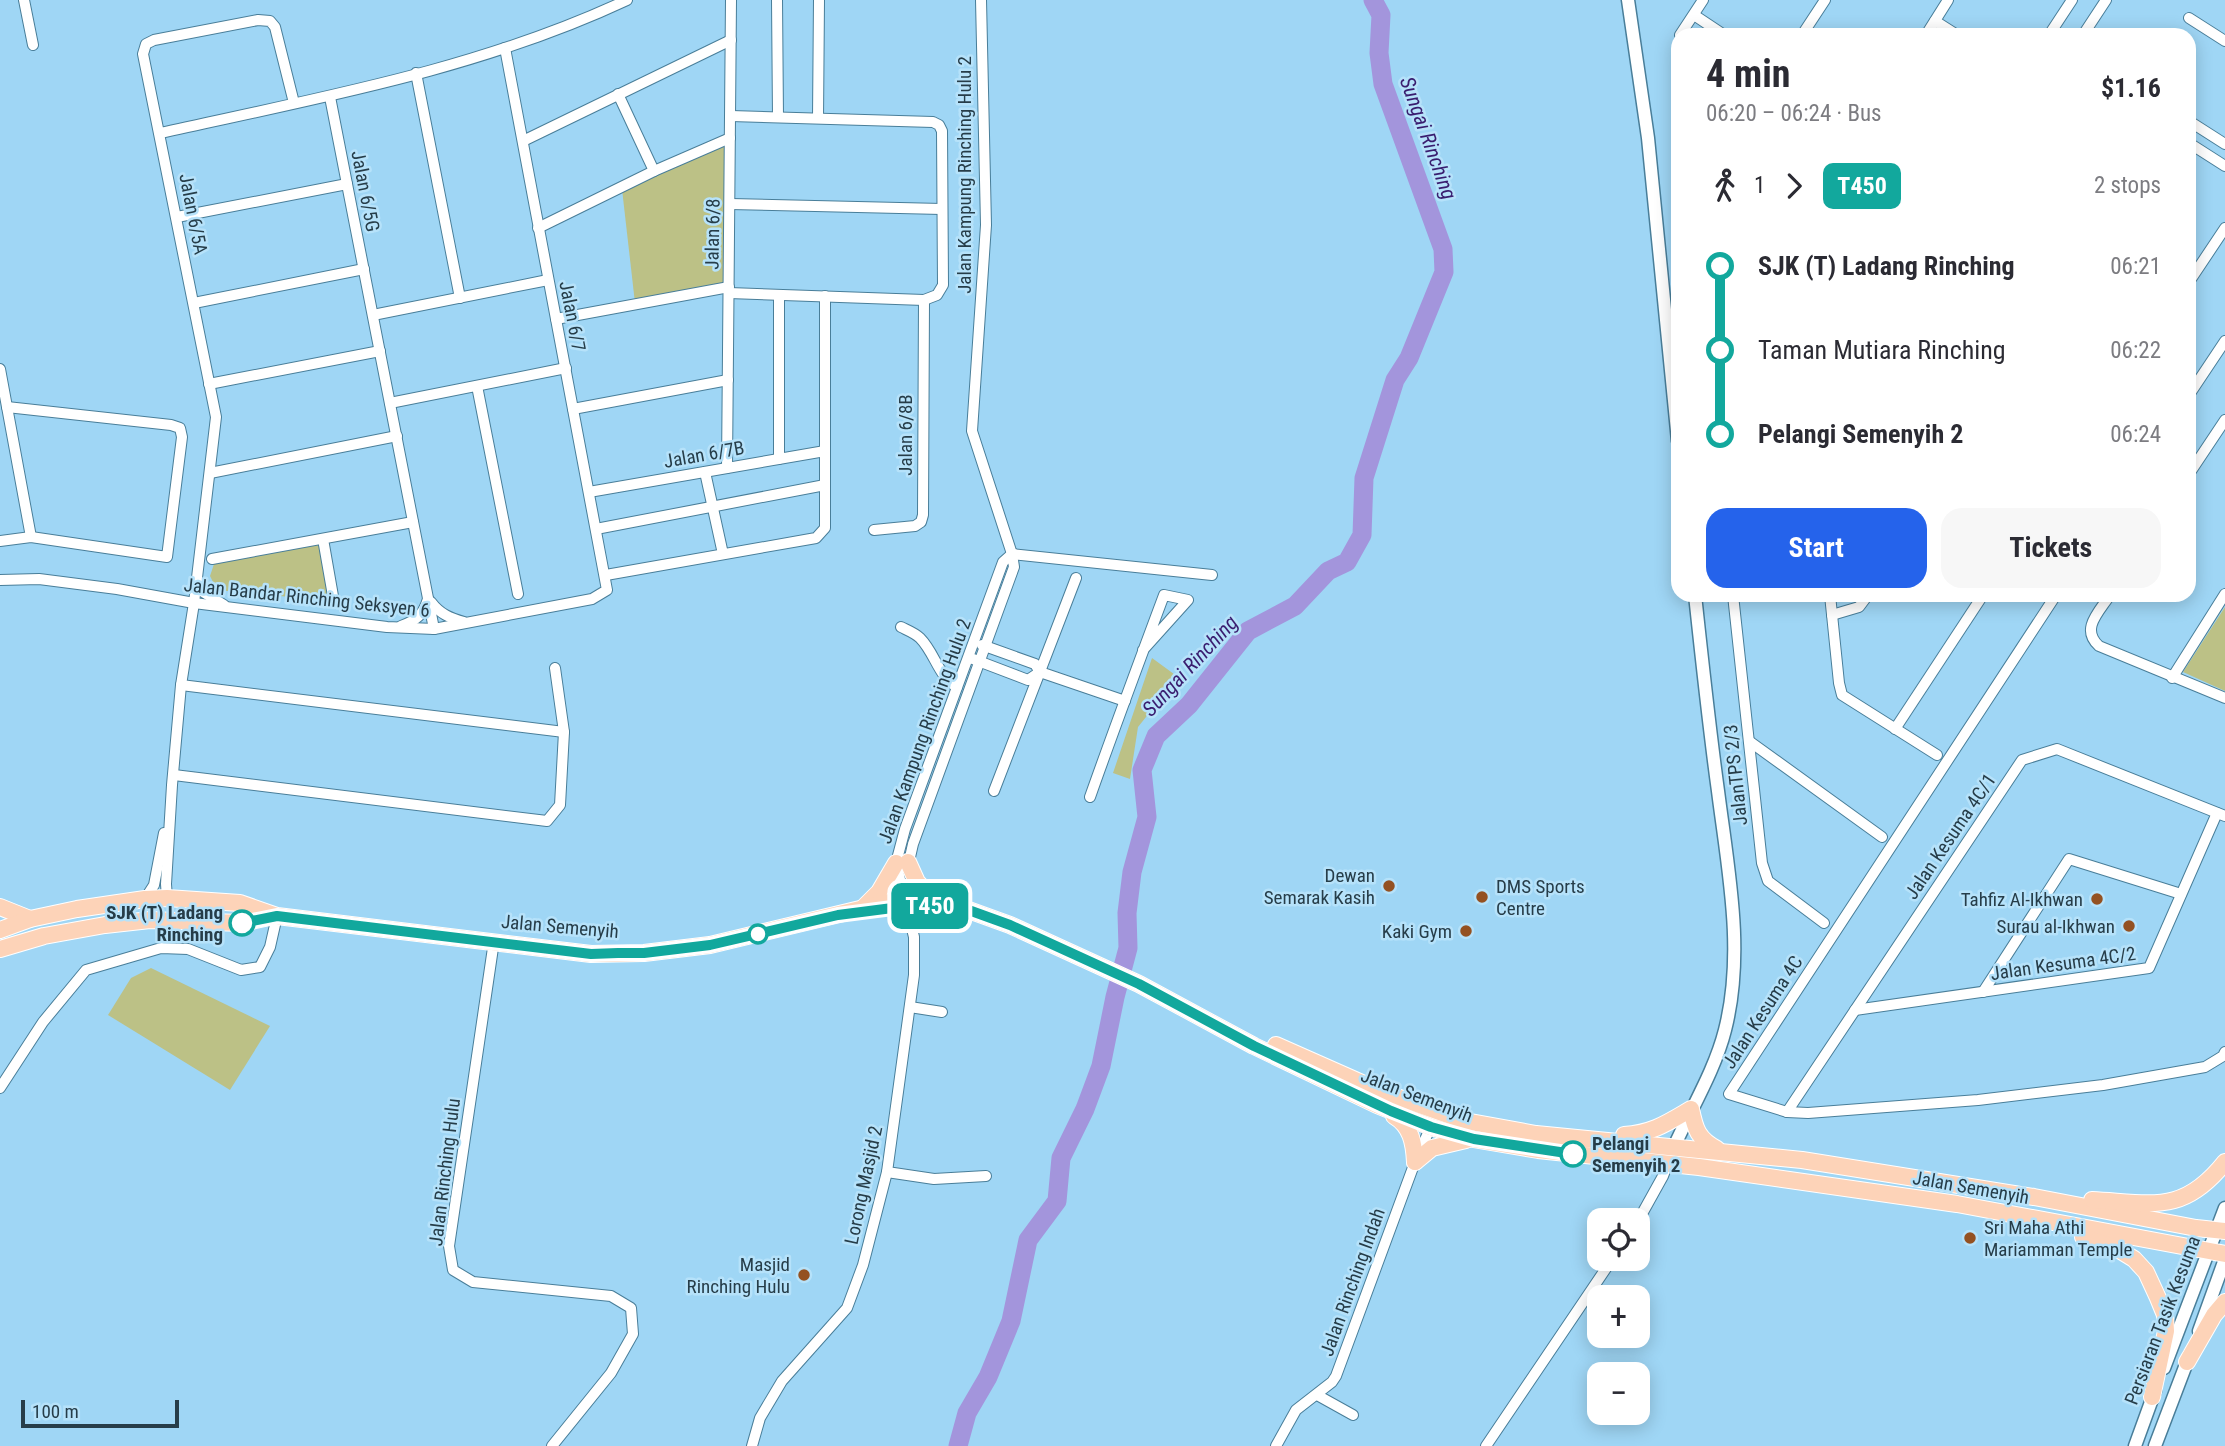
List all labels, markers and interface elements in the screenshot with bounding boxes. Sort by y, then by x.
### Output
text: 4 min [1706,52,1790,96]
street label: Jalan Kampung Rinching Hulu 2 [953,56,976,294]
water label: Sungai Rinching [1395,73,1461,203]
text: $1.16 [2101,73,2161,103]
text: 06:20 – 06:24 · Bus [1706,100,1882,127]
street label: Jalan 6/5G [346,148,385,234]
icon: walk [1706,167,1744,205]
icon: forward [1775,167,1813,205]
street label: Jalan 6/5A [174,172,213,257]
text: 1 [1754,172,1765,199]
text: T450 [1837,172,1887,200]
text: 2 stops [2094,172,2161,199]
street label: Jalan 6/8 [700,198,725,270]
text: SJK (T) Ladang Rinching [1758,251,2015,281]
text: 06:21 [2110,253,2161,280]
street label: Jalan 6/7 [554,279,591,353]
text: Taman Mutiara Rinching [1758,335,2006,365]
text: 06:22 [2110,337,2161,364]
street label: Jalan 6/8B [894,394,917,476]
text: Pelangi Semenyih 2 [1758,419,1963,449]
text: 06:24 [2110,421,2161,448]
street label: Jalan 6/7B [662,436,746,473]
button: Start [1706,508,1927,588]
button: Tickets [1941,508,2161,588]
street label: Jalan Bandar Rinching Seksyen 6 [183,573,431,622]
water label: Sungai Rinching [1137,611,1243,721]
street label: Jalan Kampung Rinching Hulu 2 [873,616,976,847]
street label: JalanTPS 2/3 [1719,723,1752,827]
street label: Jalan Kesuma 4C/1 [1900,769,2001,903]
place label: Dewan Semarak Kasih [1264,864,1375,909]
place label: DMS Sports Centre [1496,875,1585,920]
marker: Dewan Semarak Kasih [1381,878,1397,894]
line badge: T450 [881,883,979,929]
place label: Tahfiz Al-Ikhwan [1961,888,2083,911]
marker: DMS Sports Centre [1474,889,1490,905]
marker: Tahfiz Al-Ikhwan [2089,891,2105,907]
text: T450 [905,892,955,920]
place label: SJK (T) Ladang Rinching [106,901,223,946]
marker: SJK (T) Ladang Rinching [229,910,255,936]
street label: Jalan Semenyih [500,910,620,943]
place label: Surau al-Ikhwan [1997,915,2115,938]
marker: Surau al-Ikhwan [2121,918,2137,934]
place label: Kaki Gym [1382,920,1452,943]
marker: Kaki Gym [1458,923,1474,939]
unlabelled marker [748,924,768,944]
street label: Jalan Kesuma 4C/2 [1989,942,2137,985]
street label: Jalan Kesuma 4C [1717,951,1807,1073]
street label: Jalan Semenyih [1358,1064,1476,1127]
street label: Jalan Rinching Hulu [424,1097,465,1247]
street label: Lorong Masjid 2 [840,1124,887,1246]
place label: Pelangi Semenyih 2 [1592,1132,1680,1177]
marker: Pelangi Semenyih 2 [1560,1141,1586,1167]
street label: Jalan Semenyih [1911,1166,2031,1209]
street label: Jalan Rinching Indah [1315,1205,1390,1359]
map controls [1587,1208,1650,1425]
button: locate [1587,1208,1650,1271]
place label: Sri Maha Athi Mariamman Temple [1984,1216,2133,1261]
marker: Sri Maha Athi Mariamman Temple [1962,1230,1978,1246]
street label: Persiaran Tasik Kesuma [2120,1232,2205,1408]
place label: Masjid Rinching Hulu [687,1253,790,1298]
marker: Masjid Rinching Hulu [796,1267,812,1283]
button: + [1587,1285,1650,1348]
button: − [1587,1362,1650,1425]
scale bar [21,1397,178,1429]
text: 100 m [32,1400,79,1423]

